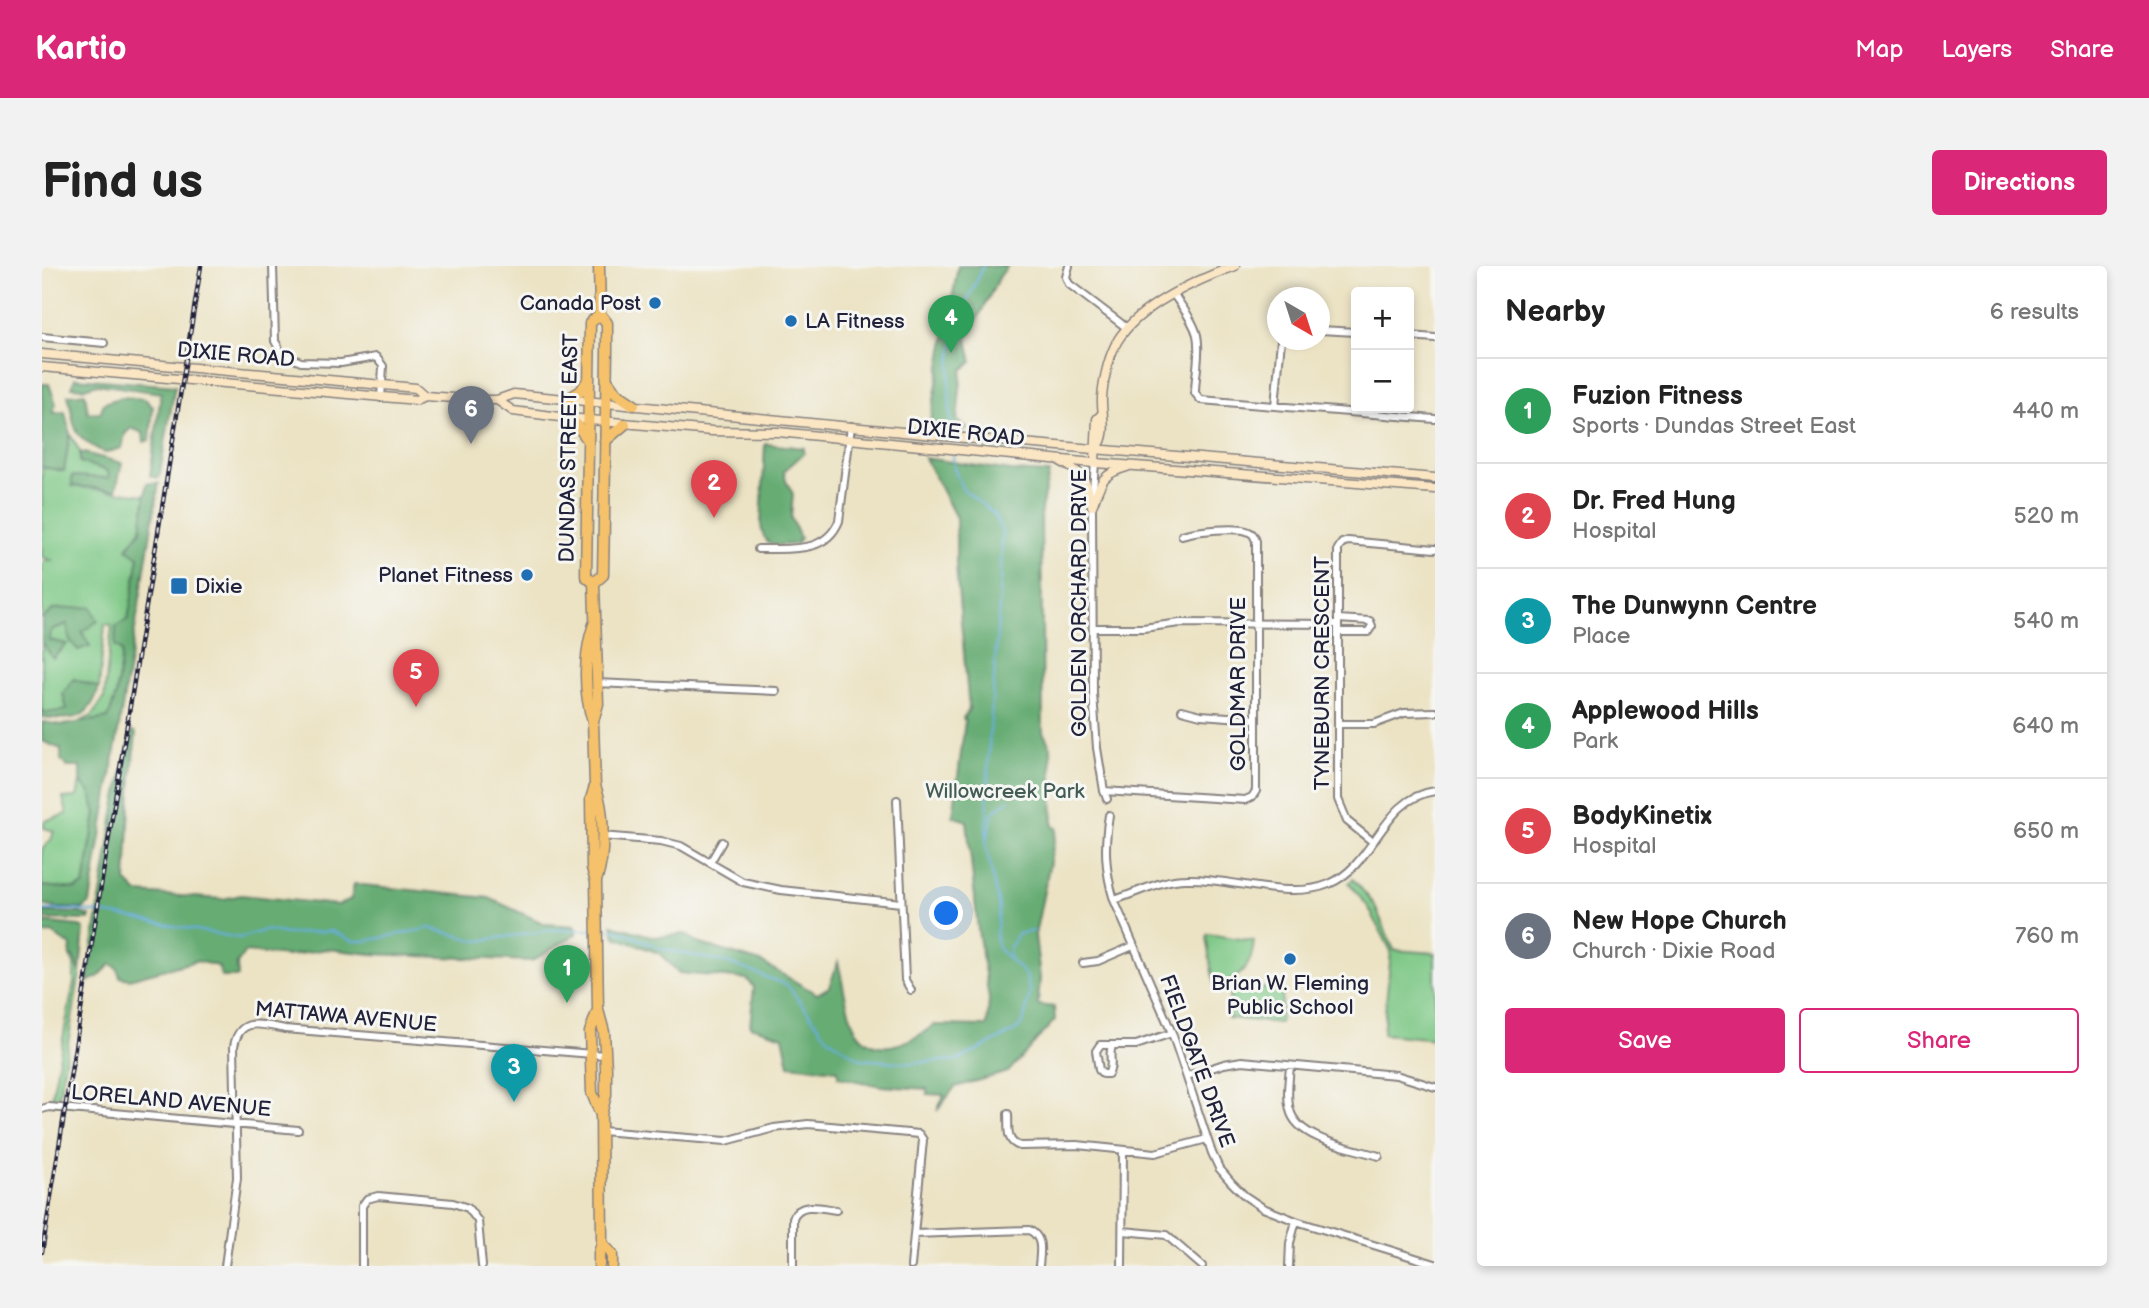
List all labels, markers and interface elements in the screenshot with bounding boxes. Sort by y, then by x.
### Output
text: Kartio [35,29,127,69]
text: Map [1855,35,1903,64]
text: Layers [1941,35,2012,64]
text: Share [2050,35,2114,64]
button: Directions [1932,150,2107,215]
text: Find us [42,153,203,212]
north arrow [1267,287,1330,350]
map controls [1351,287,1414,413]
button: + [1351,287,1414,350]
place label: Canada Post [520,291,642,316]
text: Nearby [1505,294,1605,330]
marker: Canada Post [647,295,663,311]
pin: 4 [928,295,974,353]
text: 6 results [1990,298,2079,326]
place label: LA Fitness [805,309,905,334]
marker: LA Fitness [783,313,799,329]
street label: DUNDAS STREET EAST [555,333,584,563]
street label: DIXIE ROAD [176,337,296,373]
button: − [1351,350,1414,413]
text: Fuzion Fitness [1572,381,1743,412]
pin: 6 [448,386,494,444]
text: 1 [1523,397,1533,425]
text: 440 m [2012,397,2079,425]
text: Sports · Dundas Street East [1572,412,1856,440]
street label: DIXIE ROAD [906,414,1026,452]
pin: 2 [691,460,737,518]
street label: GOLDEN ORCHARD DRIVE [1067,469,1092,737]
text: Dr. Fred Hung [1572,486,1736,517]
text: 2 [1521,502,1535,530]
text: 520 m [2013,502,2079,530]
text: Hospital [1572,517,1657,545]
street label: TYNEBURN CRESCENT [1310,555,1335,790]
place label: Planet Fitness [378,563,513,588]
marker: Planet Fitness [519,567,535,583]
place label: Dixie [195,574,242,599]
marker: Dixie [169,576,189,596]
text: The Dunwynn Centre [1572,591,1817,622]
street label: GOLDMAR DRIVE [1226,597,1251,771]
text: 3 [1521,607,1535,635]
text: 540 m [2013,607,2079,635]
text: Place [1572,622,1630,650]
pin: 5 [393,649,439,707]
text: Applewood Hills [1572,696,1759,727]
text: 4 [1521,712,1535,740]
text: 640 m [2012,712,2079,740]
text: Park [1572,727,1618,755]
park label: Willowcreek Park [925,779,1085,804]
text: BodyKinetix [1572,801,1712,832]
text: 5 [1521,817,1535,845]
text: 650 m [2013,817,2079,845]
text: Hospital [1572,832,1657,860]
your location [929,896,963,930]
text: New Hope Church [1572,906,1787,937]
text: 6 [1521,922,1535,950]
text: 760 m [2015,922,2079,950]
text: Church · Dixie Road [1572,937,1775,965]
pin: 1 [544,945,590,1003]
marker: Brian W. Fleming Public School [1282,951,1298,967]
street label: FIELDGATE DRIVE [1154,971,1240,1151]
place label: Brian W. Fleming Public School [1211,971,1369,1020]
street label: MATTAWA AVENUE [254,997,438,1037]
button: Save [1505,1008,1785,1073]
button: Share [1799,1008,2079,1073]
pin: 3 [491,1044,537,1102]
street label: LORELAND AVENUE [70,1080,272,1122]

